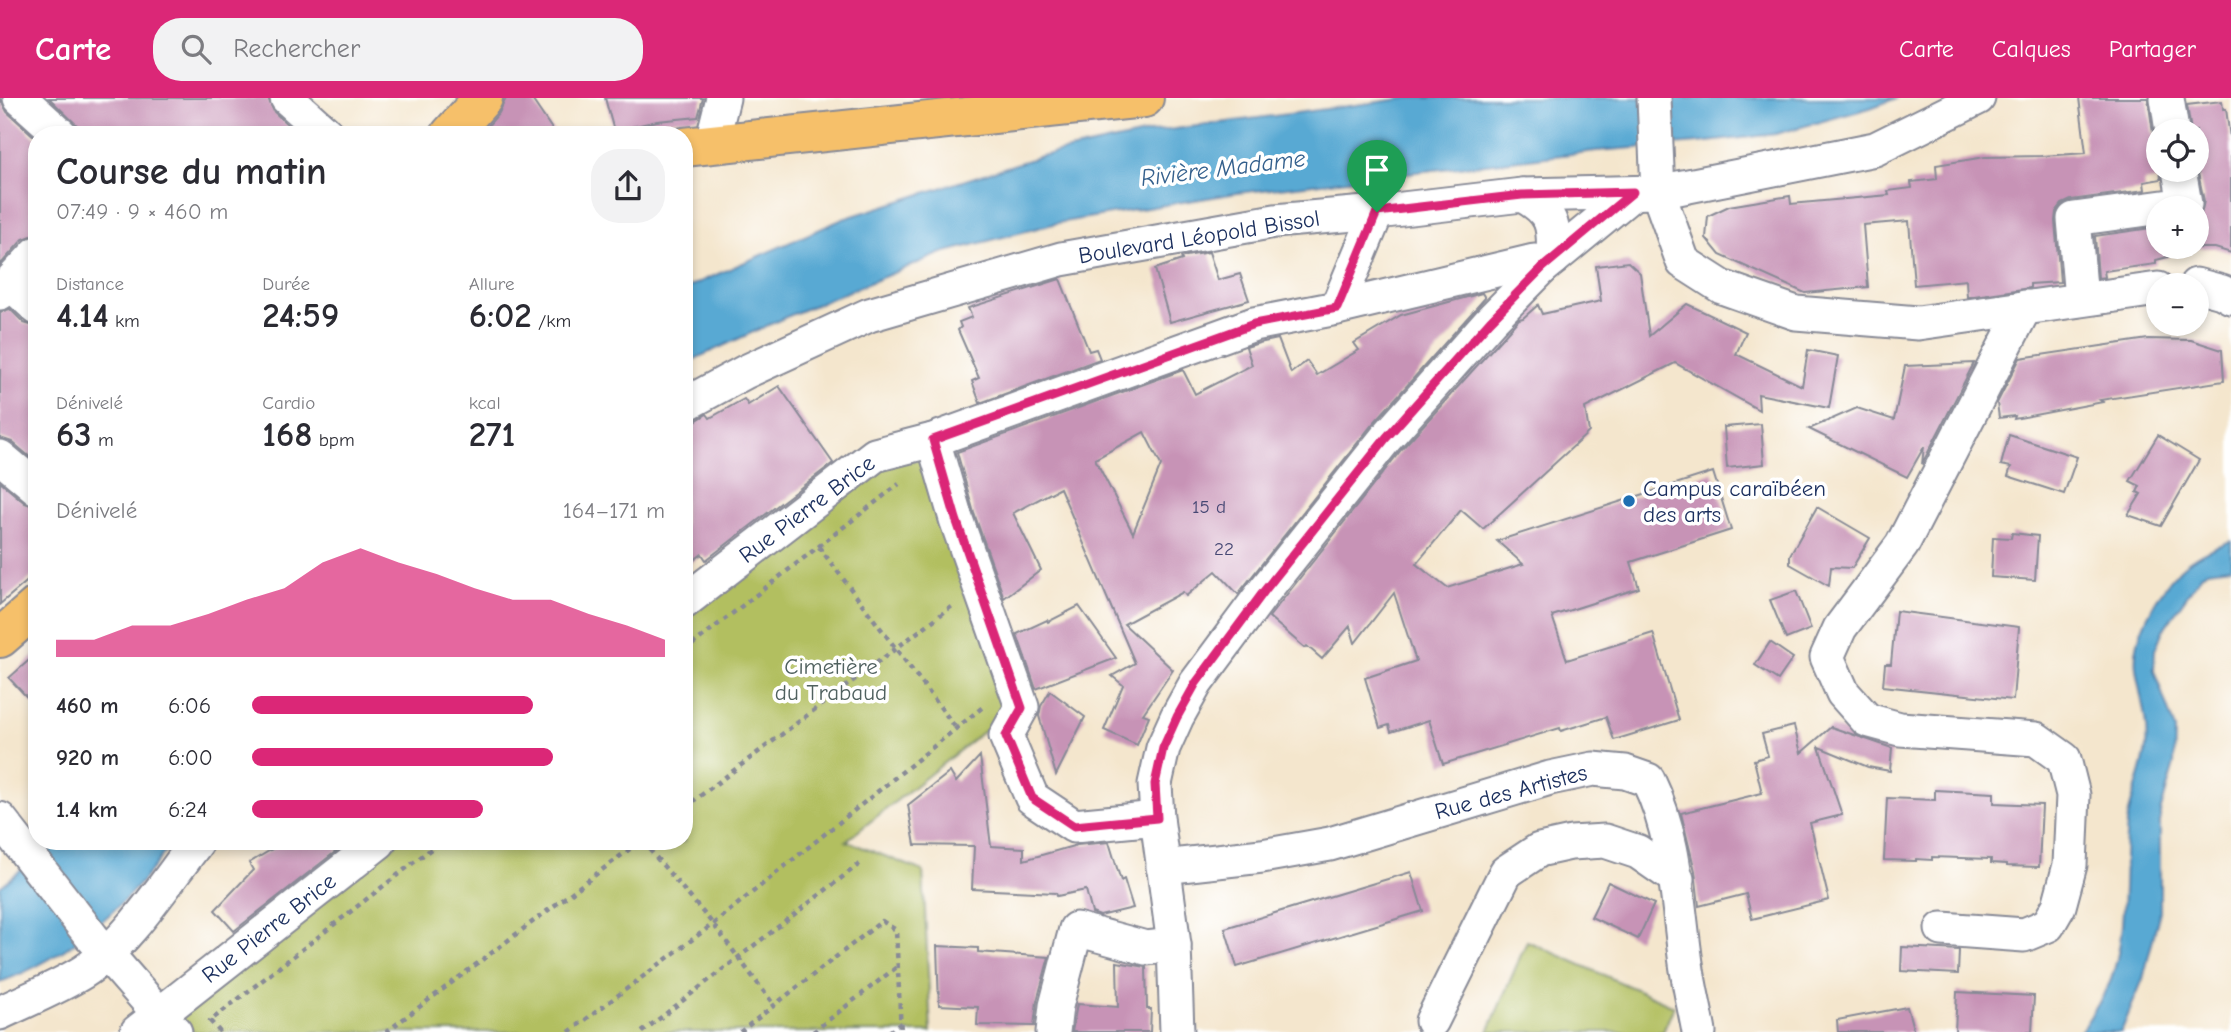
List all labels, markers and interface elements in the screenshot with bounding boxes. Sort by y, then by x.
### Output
search box [153,18,643,81]
text: Carte [35,30,111,68]
icon: search [177,30,215,68]
text: Rechercher [233,34,360,64]
text: Carte [1899,35,1954,63]
text: Calques [1992,35,2071,63]
text: Partager [2109,35,2196,63]
map controls [2146,119,2209,336]
button: locate [2146,119,2209,182]
pin [1347,140,1407,212]
water label: Rivière Madame [1139,144,1307,192]
button: share [591,149,665,223]
text: Course du matin [56,150,327,194]
icon: arrive [1358,151,1396,189]
button: + [2146,196,2209,259]
text: 07:49 · 9 × 460 m [56,198,228,225]
street label: Boulevard Léopold Bissol [1076,205,1322,269]
text: Distance [56,273,124,295]
text: Durée [262,273,310,295]
text: Allure [469,273,514,295]
button: − [2146,273,2209,336]
text: 4.14 [56,295,109,336]
text: 24:59 [262,295,339,336]
text: 6:02 [469,295,532,336]
text: km [109,310,140,332]
text: /km [532,310,571,332]
text: Dénivelé [56,392,123,414]
text: Cardio [262,392,315,414]
text: kcal [469,392,501,414]
text: 63 [56,414,92,455]
text: 168 [262,414,312,455]
text: 271 [469,414,515,455]
text: m [92,429,114,451]
text: bpm [312,429,355,451]
street label: Rue Pierre Brice [734,449,880,569]
place label: Campus caraïbéen des arts [1643,475,1826,528]
marker: Campus caraïbéen des arts [1621,493,1637,509]
house number: 15 d [1192,496,1226,518]
text: Dénivelé [56,497,137,524]
text: 164–171 m [563,497,665,524]
house number: 22 [1214,538,1234,560]
park label: Cimetière du Trabaud [775,653,887,706]
text: 460 m [56,692,118,719]
text: 6:06 [168,692,211,719]
text: 920 m [56,744,119,771]
text: 6:00 [168,744,213,771]
street label: Rue des Artistes [1432,759,1590,825]
text: 1.4 km [56,796,118,823]
text: 6:24 [168,796,208,823]
street label: Rue Pierre Brice [197,867,341,989]

